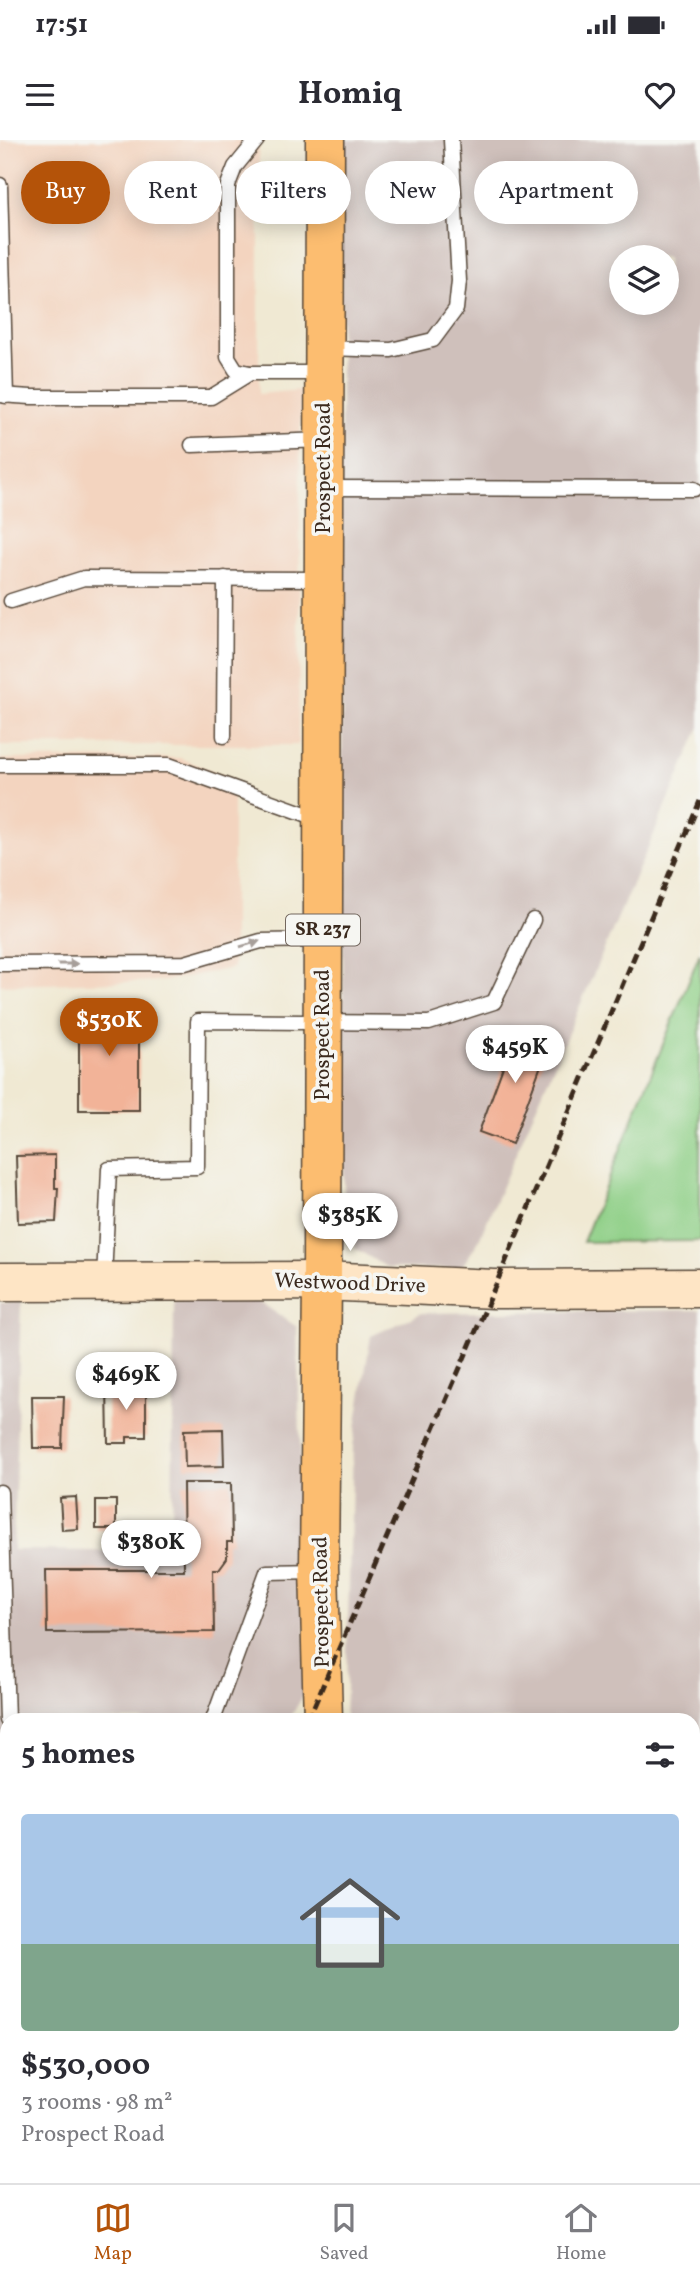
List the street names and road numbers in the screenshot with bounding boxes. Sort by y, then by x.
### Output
street label: Prospect Road [310,402,339,534]
road number: SR 237 [286,915,360,946]
street label: Prospect Road [309,969,338,1101]
street label: Westwood Drive [274,1267,426,1301]
street label: Prospect Road [306,1536,338,1668]

